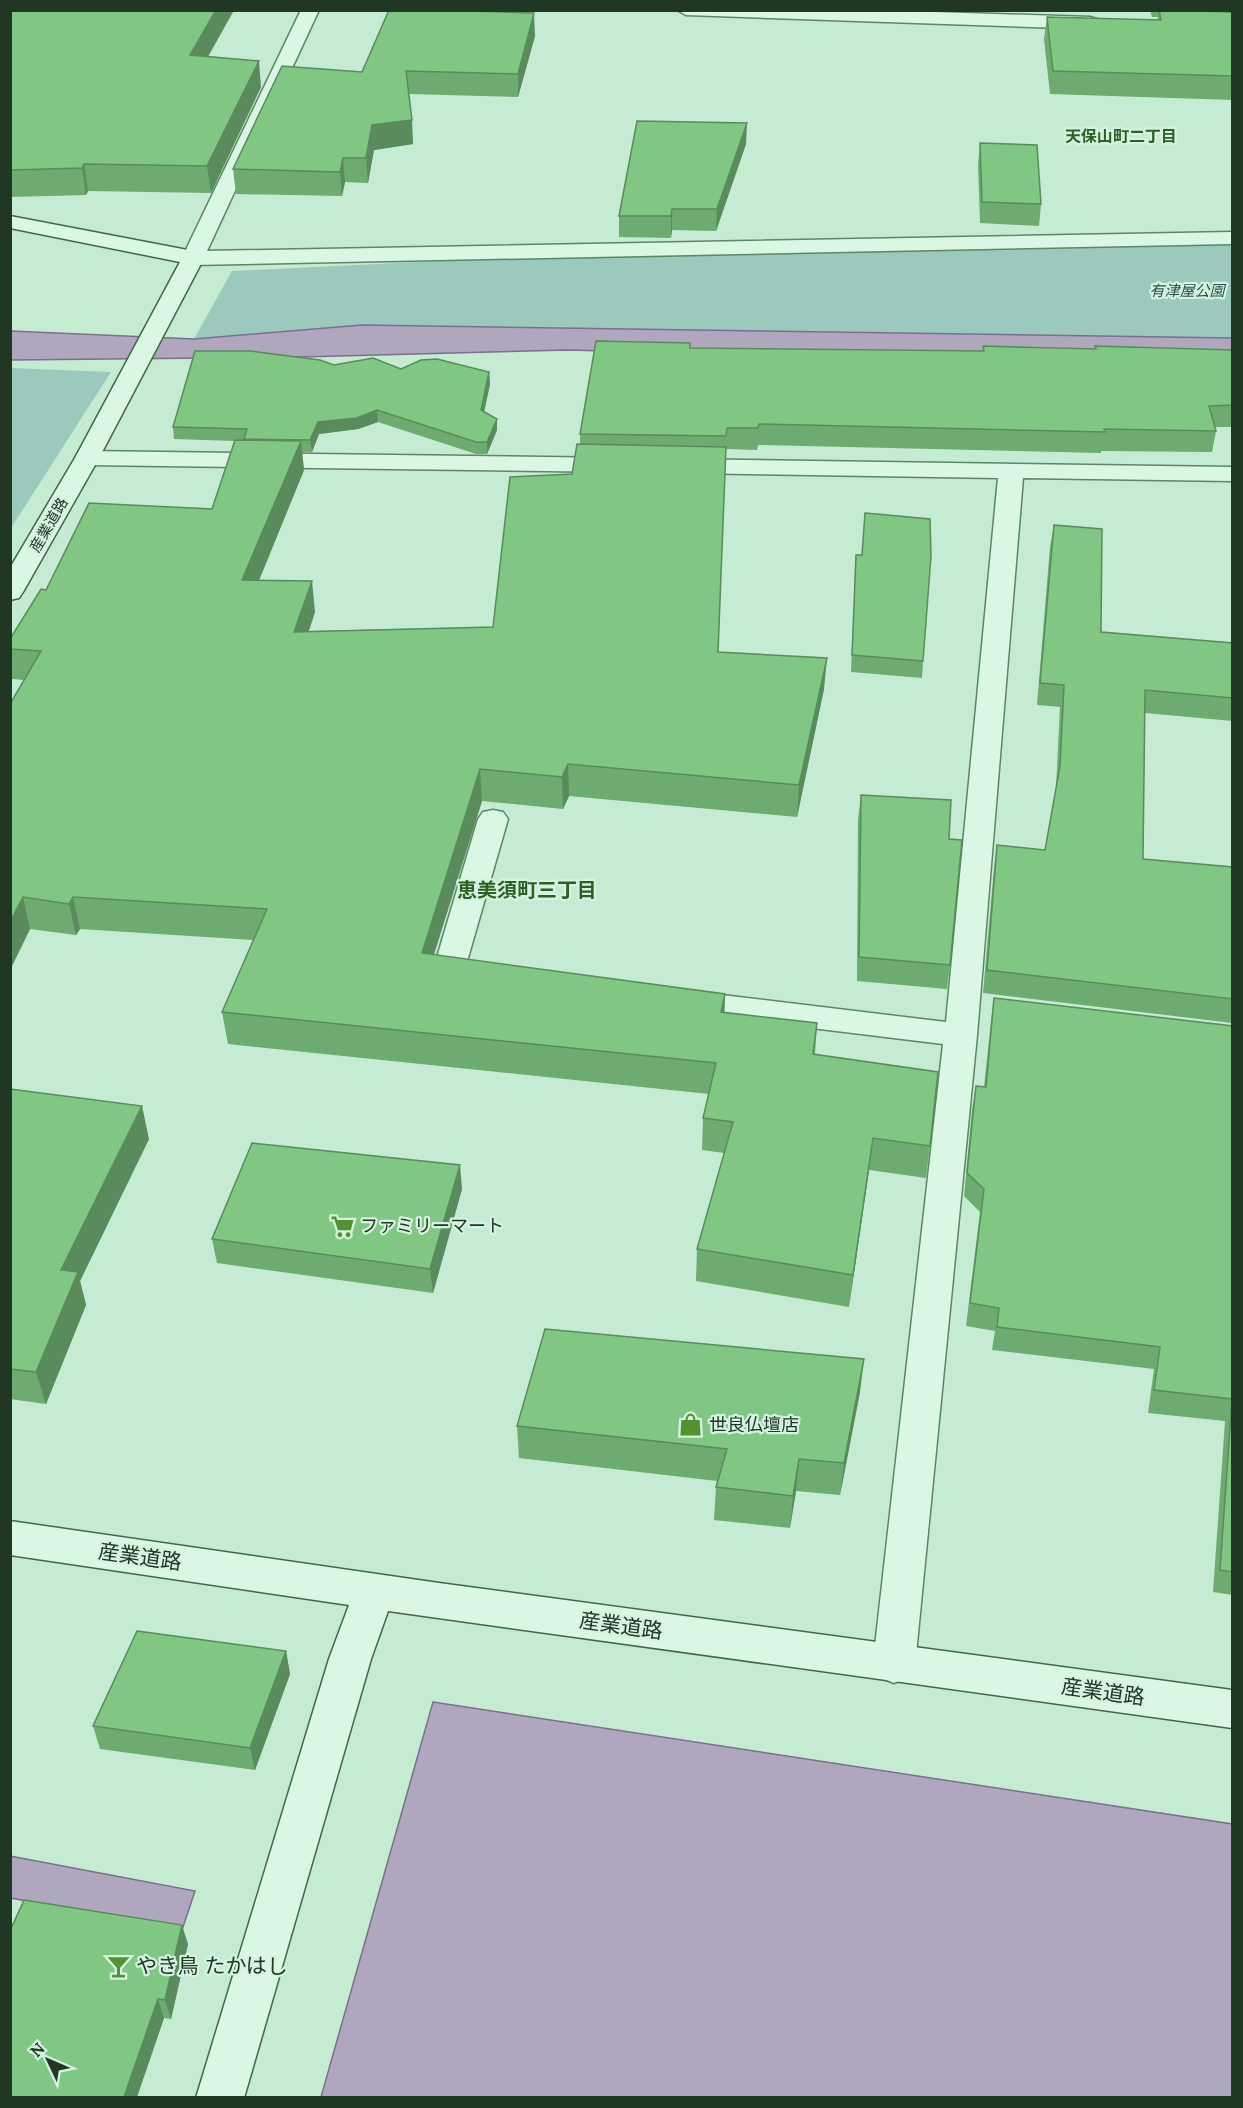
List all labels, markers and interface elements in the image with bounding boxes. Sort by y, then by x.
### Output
district label: 天保山町二丁目 [1065,126,1177,146]
park label: 有津屋公園 [1149,281,1226,300]
street label: 産業道路 [25,494,72,555]
district label: 恵美須町三丁目 [457,877,597,902]
supermarket icon: ファミリーマート [329,1213,355,1239]
place label: ファミリーマート [360,1214,504,1237]
shop icon: 世良仏壇店 [678,1412,704,1438]
place label: 世良仏壇店 [709,1413,799,1436]
street label: 産業道路 [97,1537,184,1576]
street label: 産業道路 [578,1606,665,1645]
street label: 産業道路 [1060,1672,1147,1711]
place label: やき鳥 たかはし [136,1952,288,1979]
bar icon: やき鳥 たかはし [105,1953,131,1979]
north arrow [18,2030,78,2090]
text: N [26,2038,49,2061]

